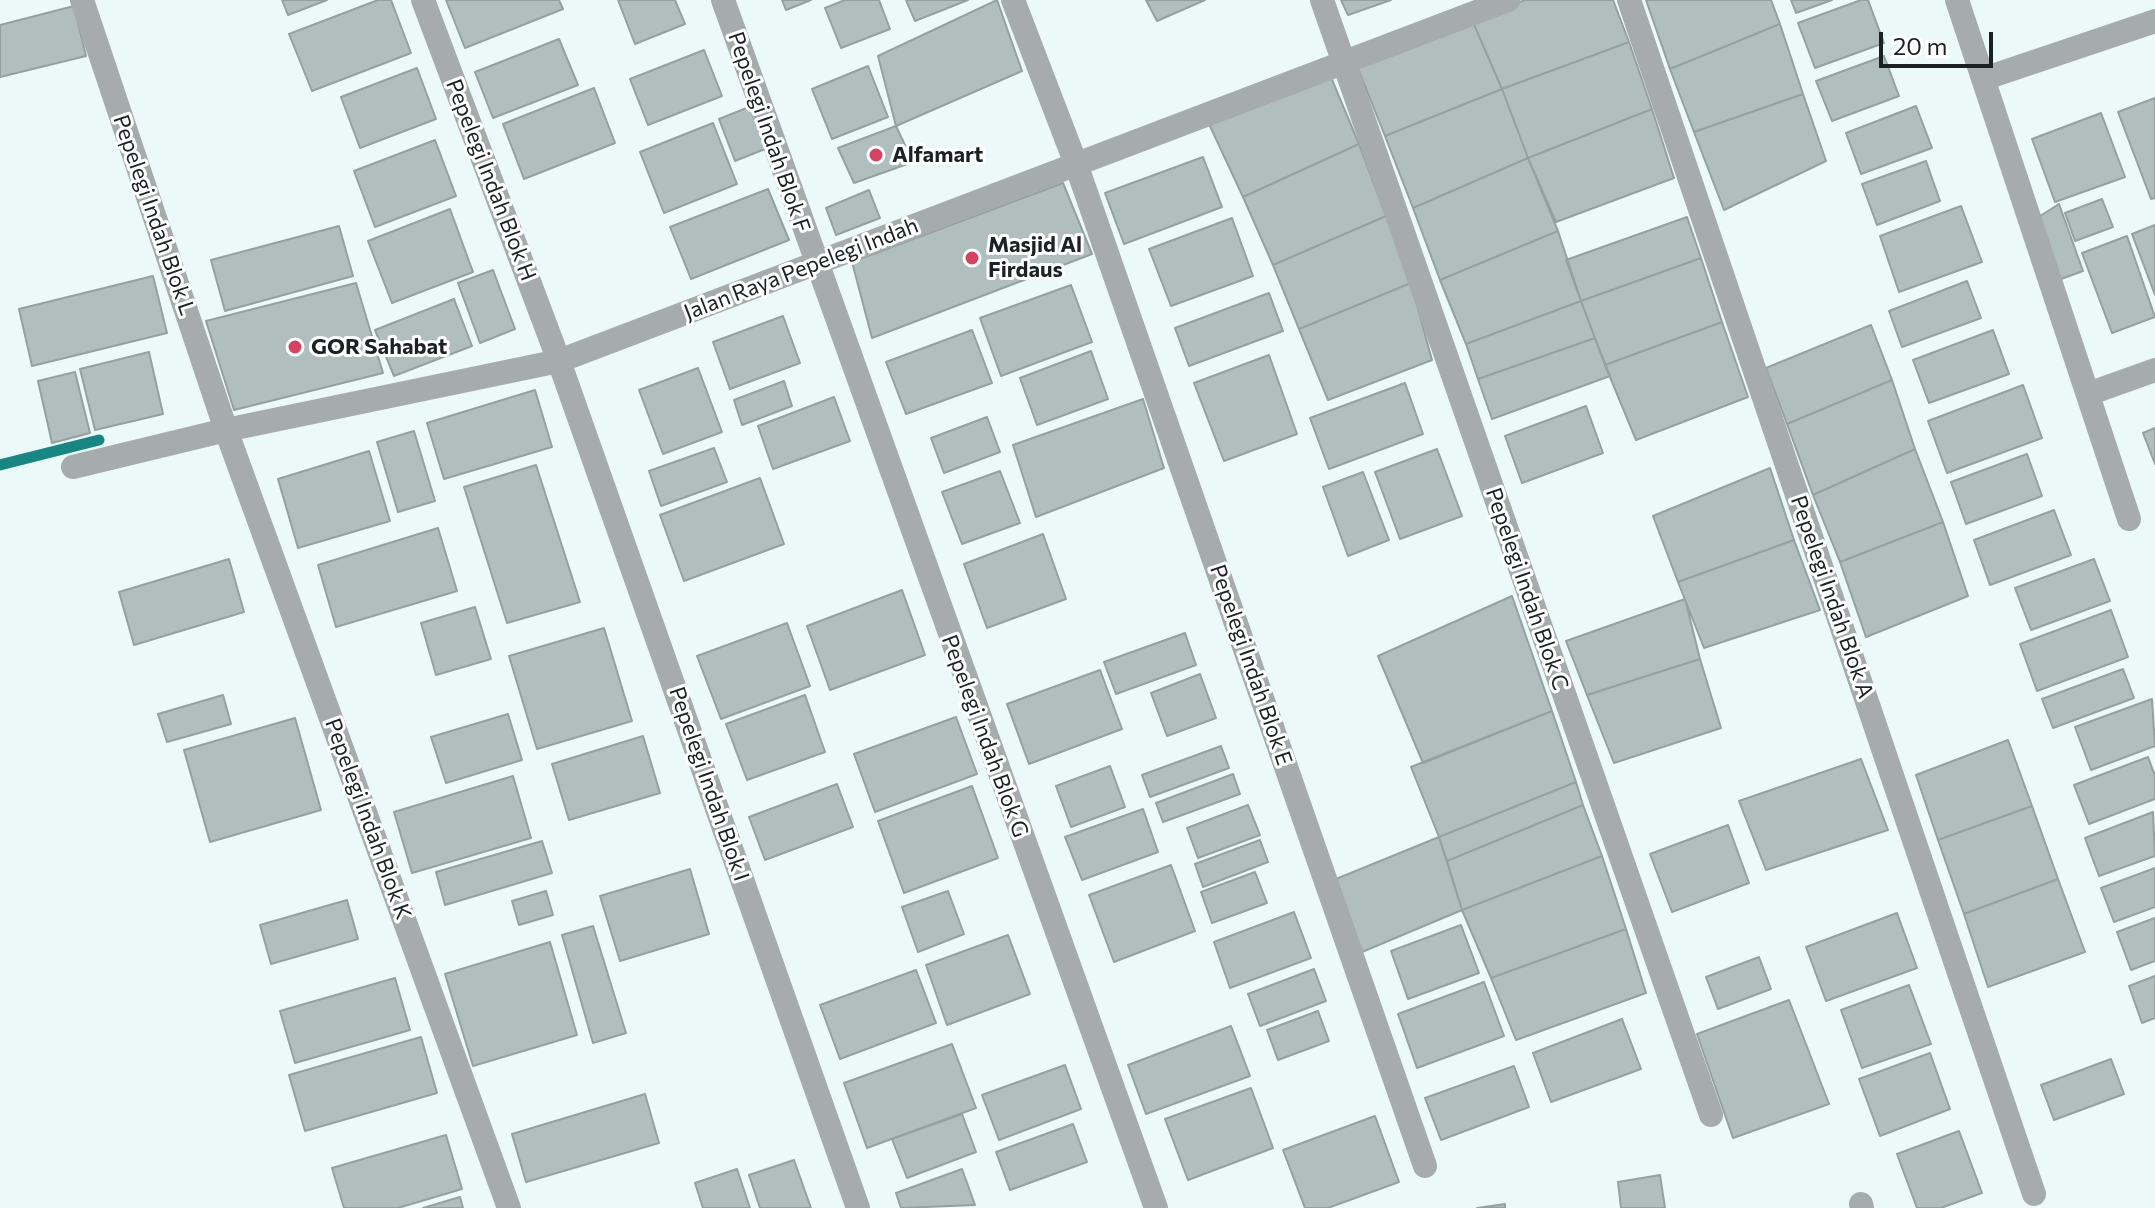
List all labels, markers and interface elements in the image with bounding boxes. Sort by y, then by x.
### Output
scale bar [1883,16,1997,66]
street label: Pepelegi Indah Blok F [722,28,816,236]
text: 20 m [1893,31,1947,60]
street label: Pepelegi Indah Blok H [440,75,542,285]
street label: Pepelegi Indah Blok L [107,111,201,319]
place label: Alfamart [892,142,983,168]
marker: Alfamart [867,146,885,164]
street label: Jalan Raya Pepelegi Indah [680,212,922,326]
place label: Masjid Al Firdaus [988,232,1082,284]
marker: Masjid Al Firdaus [963,249,981,267]
place label: GOR Sahabat [311,334,447,360]
marker: GOR Sahabat [286,338,304,356]
street label: Pepelegi Indah Blok C [1480,484,1574,694]
street label: Pepelegi Indah Blok A [1785,492,1879,702]
street label: Pepelegi Indah Blok E [1204,561,1298,769]
street label: Pepelegi Indah Blok G [936,631,1034,841]
street label: Pepelegi Indah Blok I [663,683,755,885]
street label: Pepelegi Indah Blok K [319,715,417,923]

